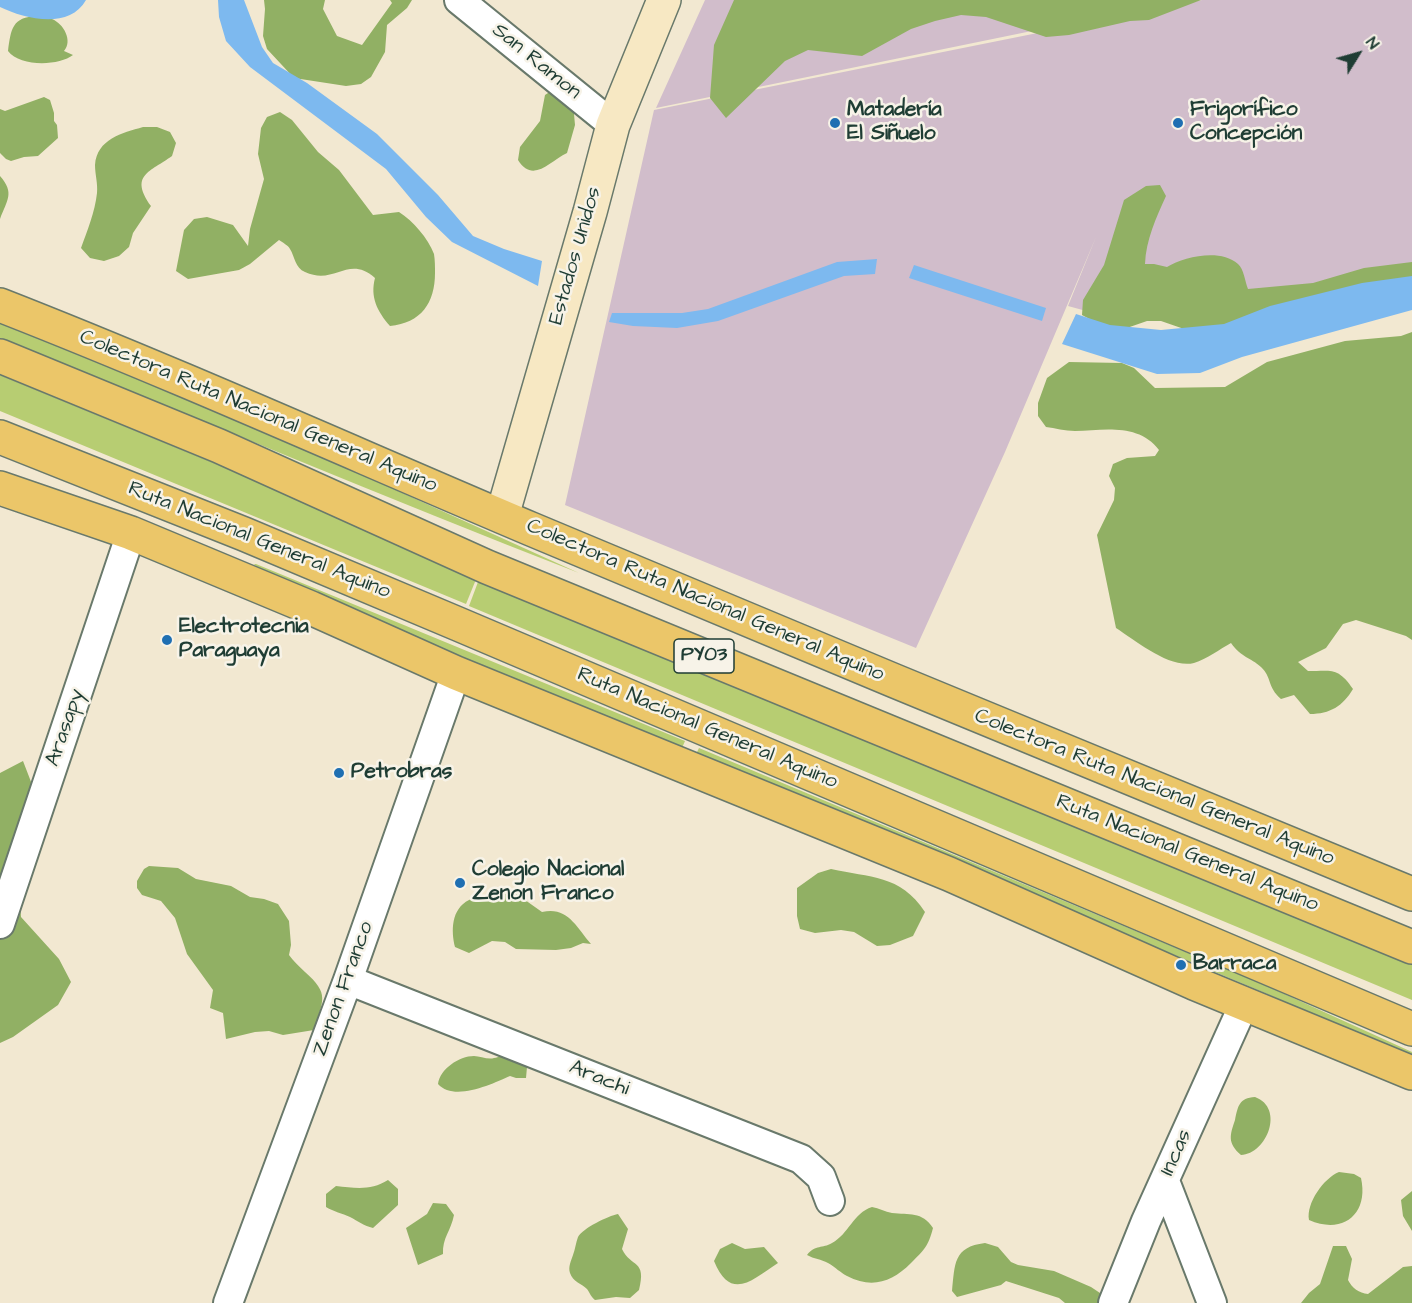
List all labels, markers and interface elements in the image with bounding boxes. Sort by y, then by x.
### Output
street label: San Ramon [486,18,586,106]
north arrow [1328,24,1388,84]
text: N [1361,33,1384,54]
place label: Matadería El Siñuelo [847,98,942,148]
place label: Frigorífico Concepción [1190,98,1302,148]
marker: Matadería El Siñuelo [828,116,842,130]
marker: Frigorífico Concepción [1171,116,1185,130]
street label: Estados Unidos [544,184,608,328]
street label: Colectora Ruta Nacional General Aquino [75,325,441,499]
street label: Ruta Nacional General Aquino [124,477,394,605]
street label: Colectora Ruta Nacional General Aquino [522,514,888,688]
place label: Electrotecnia Paraguaya [179,615,309,665]
marker: Electrotecnia Paraguaya [160,633,174,647]
road number: PY03 [674,639,734,673]
street label: Ruta Nacional General Aquino [573,663,841,795]
street label: Arasapy [41,686,91,770]
street label: Colectora Ruta Nacional General Aquino [970,704,1338,872]
place label: Petrobras [351,760,452,786]
marker: Petrobras [332,766,346,780]
street label: Ruta Nacional General Aquino [1052,790,1322,918]
place label: Colegio Nacional Zenon Franco [472,858,624,908]
marker: Colegio Nacional Zenon Franco [453,876,467,890]
street label: Zenon Franco [308,918,380,1060]
place label: Barraca [1193,952,1276,978]
marker: Barraca [1174,958,1188,972]
street label: Arachi [565,1056,633,1102]
street label: Incas [1156,1126,1198,1180]

